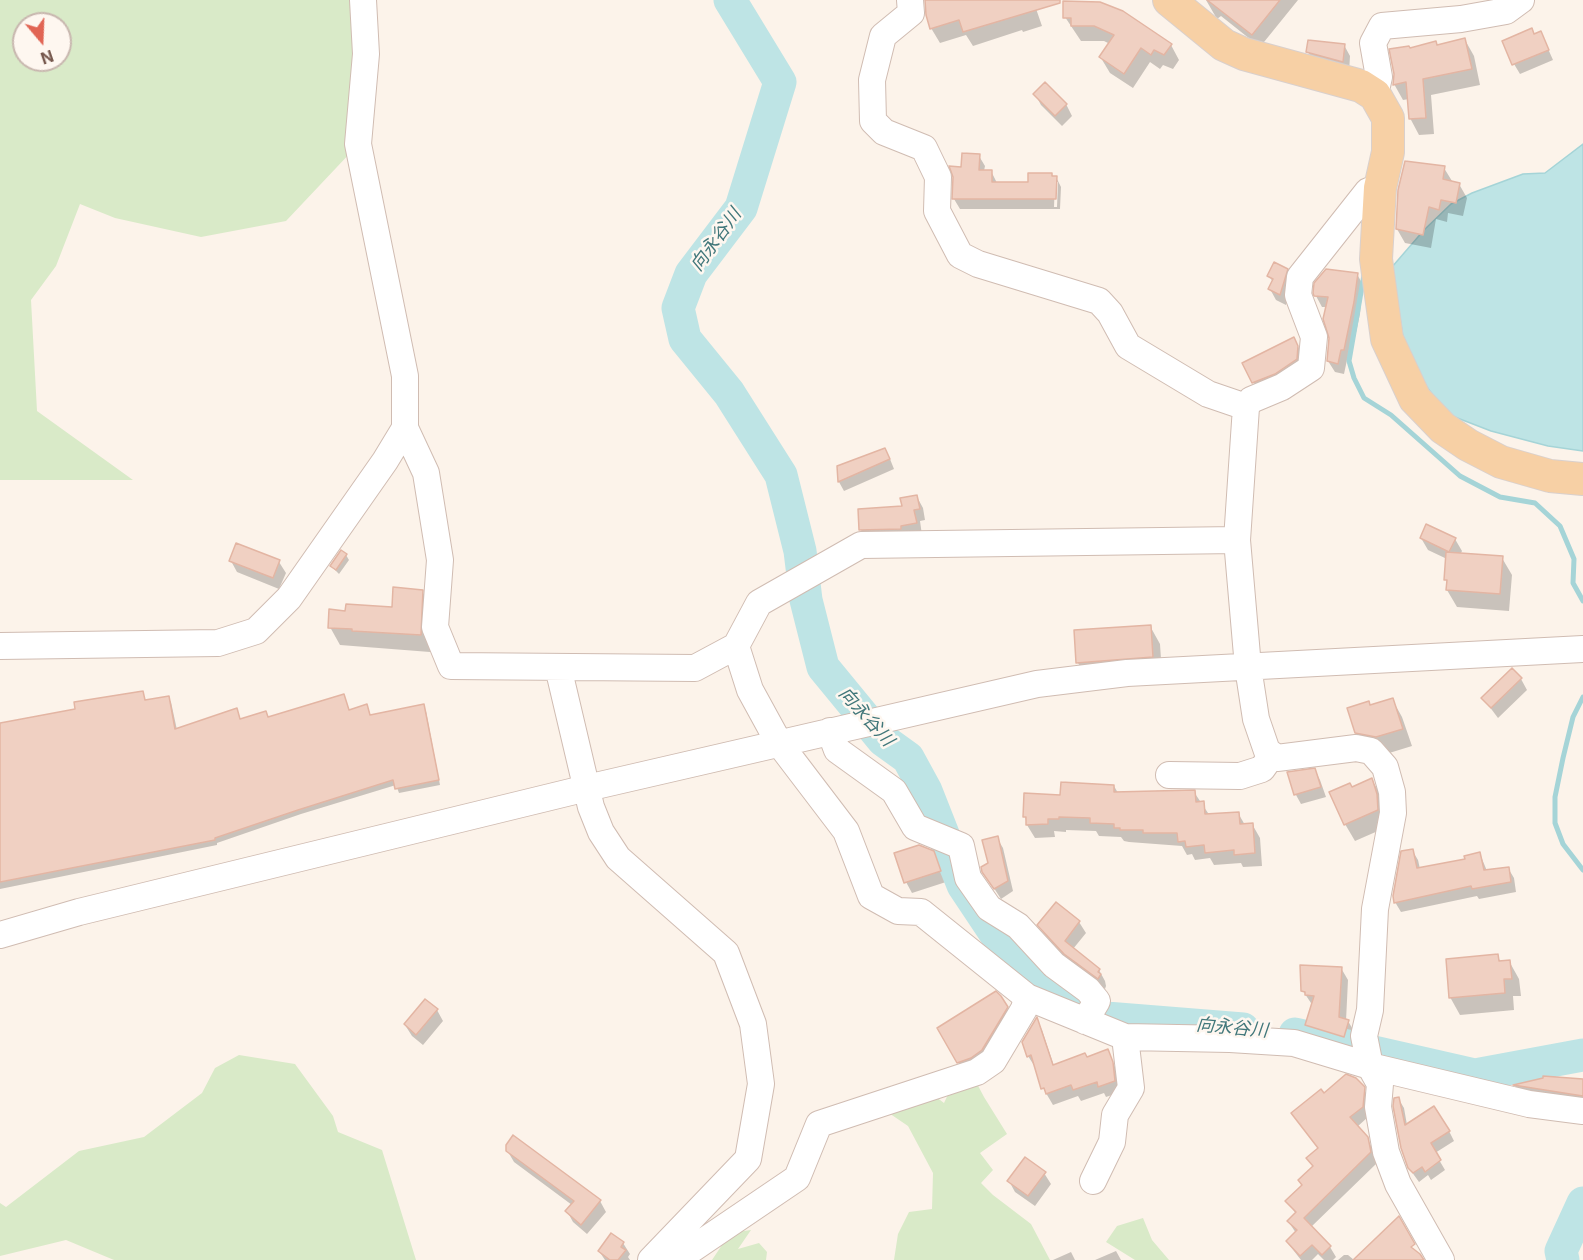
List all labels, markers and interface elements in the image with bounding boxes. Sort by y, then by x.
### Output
north arrow [12,12,72,72]
text: N [38,46,56,69]
water label: 向永谷川 [686,205,746,275]
water label: 向永谷川 [834,683,898,751]
water label: 向永谷川 [1195,1014,1269,1042]

